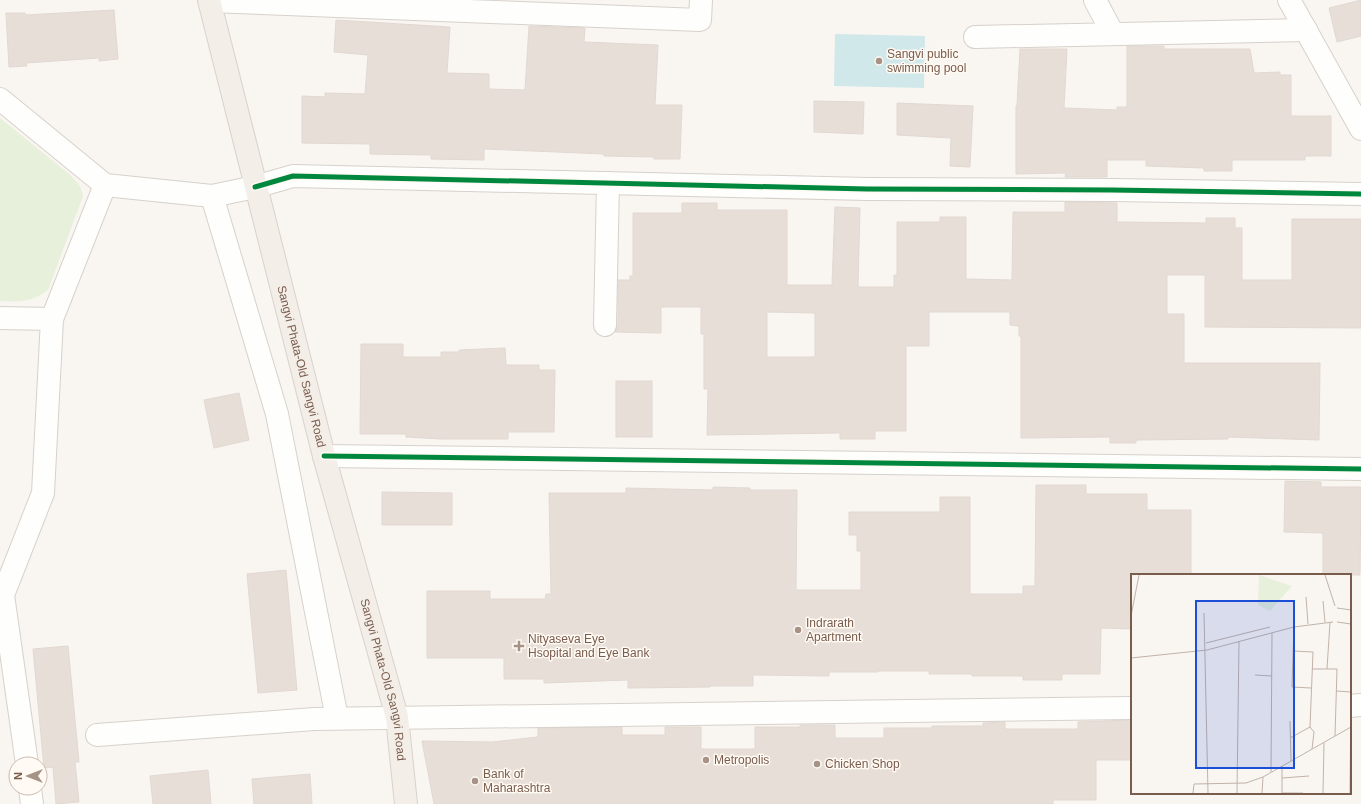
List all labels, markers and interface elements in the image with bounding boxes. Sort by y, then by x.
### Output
place label: Sangvi public swimming pool [887,47,966,75]
marker: Sangvi public swimming pool [874,56,884,66]
street label: Sangvi Phata-Old Sangvi Road [274,284,329,449]
inset map [1131,574,1351,794]
street label: Sangvi Phata-Old Sangvi Road [357,597,408,761]
place label: Indrarath Apartment [806,616,862,644]
marker: Indrarath Apartment [793,625,803,635]
place label: Nityaseva Eye Hsopital and Eye Bank [528,632,650,660]
marker: Nityaseva Eye Hsopital and Eye Bank [513,640,525,652]
place label: Metropolis [714,753,769,767]
marker: Metropolis [701,755,711,765]
north arrow [8,756,48,796]
place label: Chicken Shop [825,757,900,771]
marker: Chicken Shop [812,759,822,769]
place label: Bank of Maharashtra [483,767,551,795]
text: N [12,772,24,780]
marker: Bank of Maharashtra [470,776,480,786]

